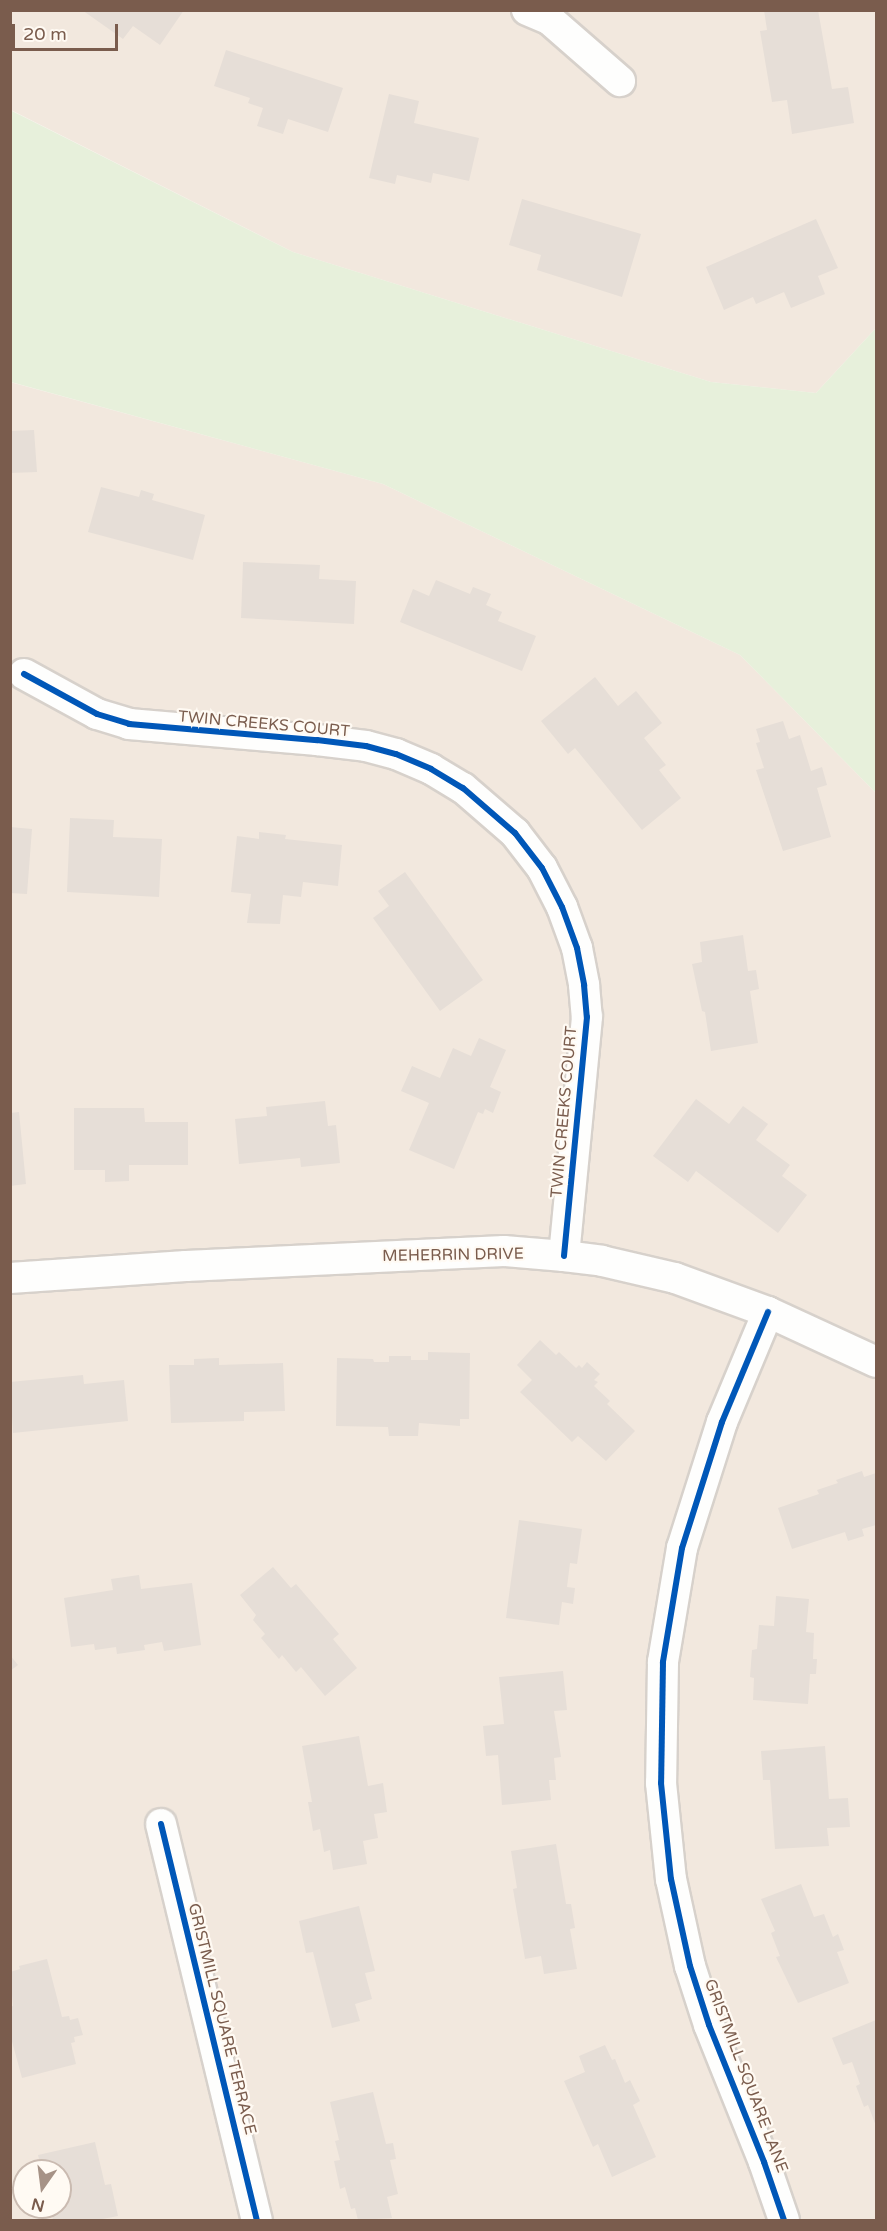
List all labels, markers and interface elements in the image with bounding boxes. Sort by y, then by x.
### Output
scale bar [15,12,122,50]
text: 20 m [23,23,67,45]
street label: TWIN CREEKS COURT [177,707,351,741]
street label: TWIN CREEKS COURT [547,1025,581,1199]
street label: MEHERRIN DRIVE [382,1244,524,1266]
street label: GRISTMILL SQUARE TERRACE [184,1901,260,2137]
street label: GRISTMILL SQUARE LANE [700,1976,792,2176]
north arrow [12,2159,72,2219]
text: N [29,2193,47,2216]

